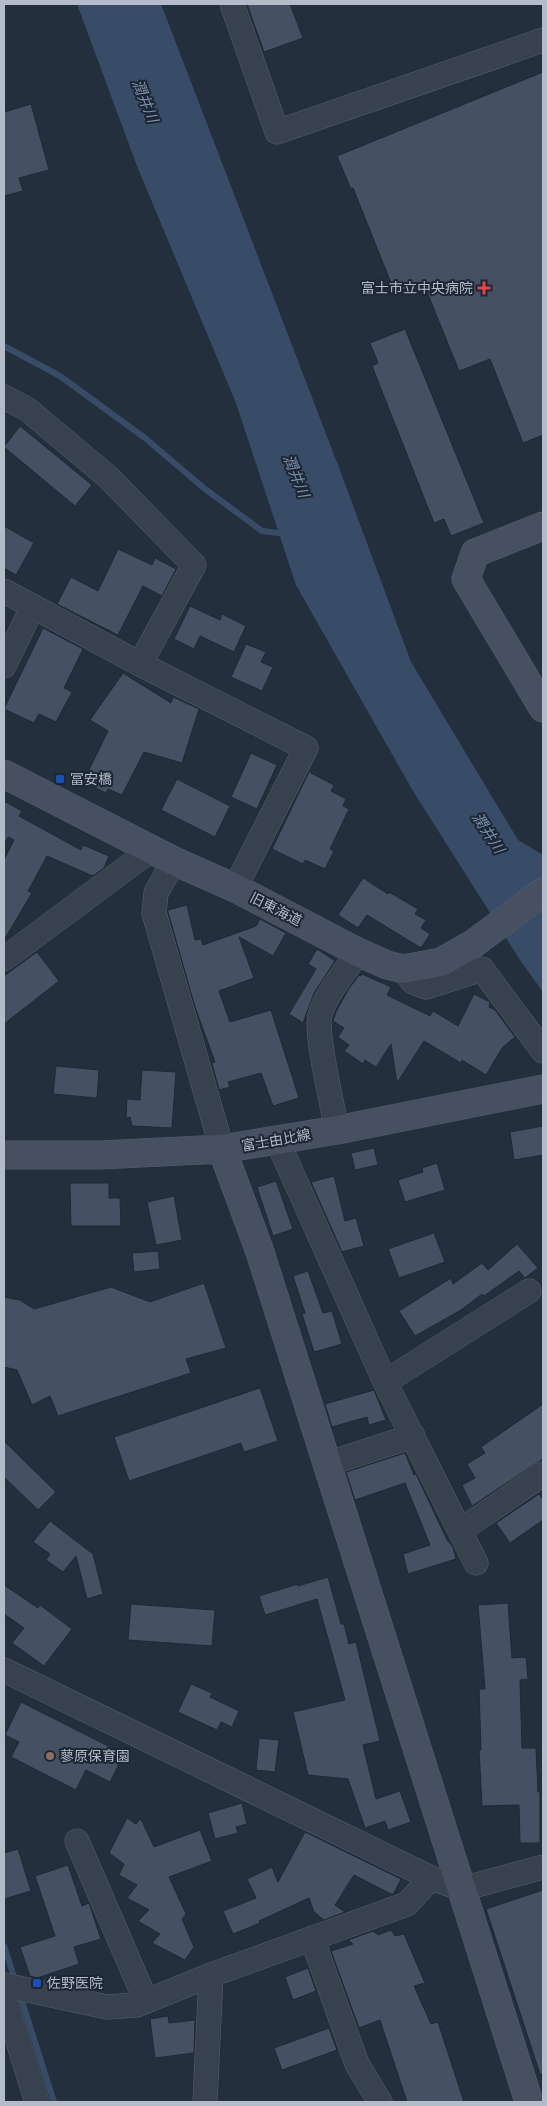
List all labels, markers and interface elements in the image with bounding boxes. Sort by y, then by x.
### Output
water label: 潤井川 [128,77,163,127]
place label: 富士市立中央病院 [361,280,473,296]
marker: 富士市立中央病院 [477,281,491,295]
water label: 潤井川 [279,452,314,502]
place label: 冨安橋 [70,771,112,787]
marker: 冨安橋 [54,773,66,785]
water label: 潤井川 [468,809,509,858]
street label: 旧東海道 [247,889,305,929]
street label: 富士由比線 [240,1126,312,1154]
place label: 蓼原保育園 [60,1748,130,1764]
marker: 蓼原保育園 [44,1750,56,1762]
place label: 佐野医院 [47,1975,103,1991]
marker: 佐野医院 [31,1977,43,1989]

